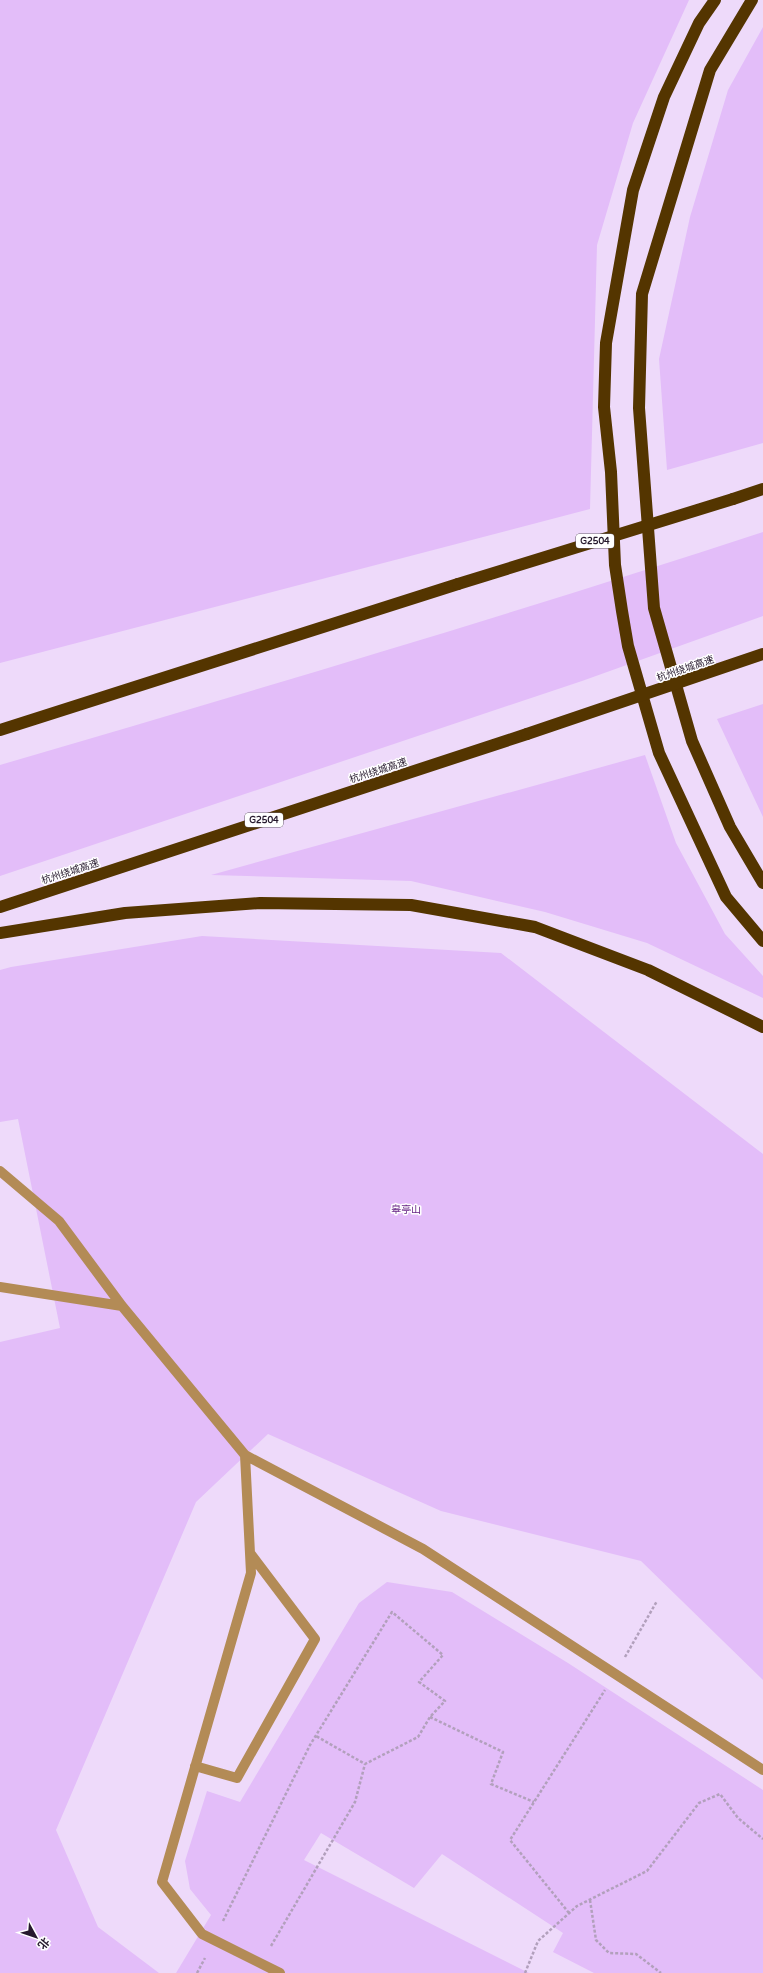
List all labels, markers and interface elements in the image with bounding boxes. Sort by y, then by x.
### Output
road number: G2504 [576,534,614,548]
street label: 杭州绕城高速 [655,654,716,684]
street label: 杭州绕城高速 [348,756,409,786]
road number: G2504 [245,813,283,827]
street label: 杭州绕城高速 [40,857,101,887]
park label: 皋亭山 [391,1204,421,1216]
north arrow [16,1917,56,1957]
text: 北 [35,1935,52,1951]

